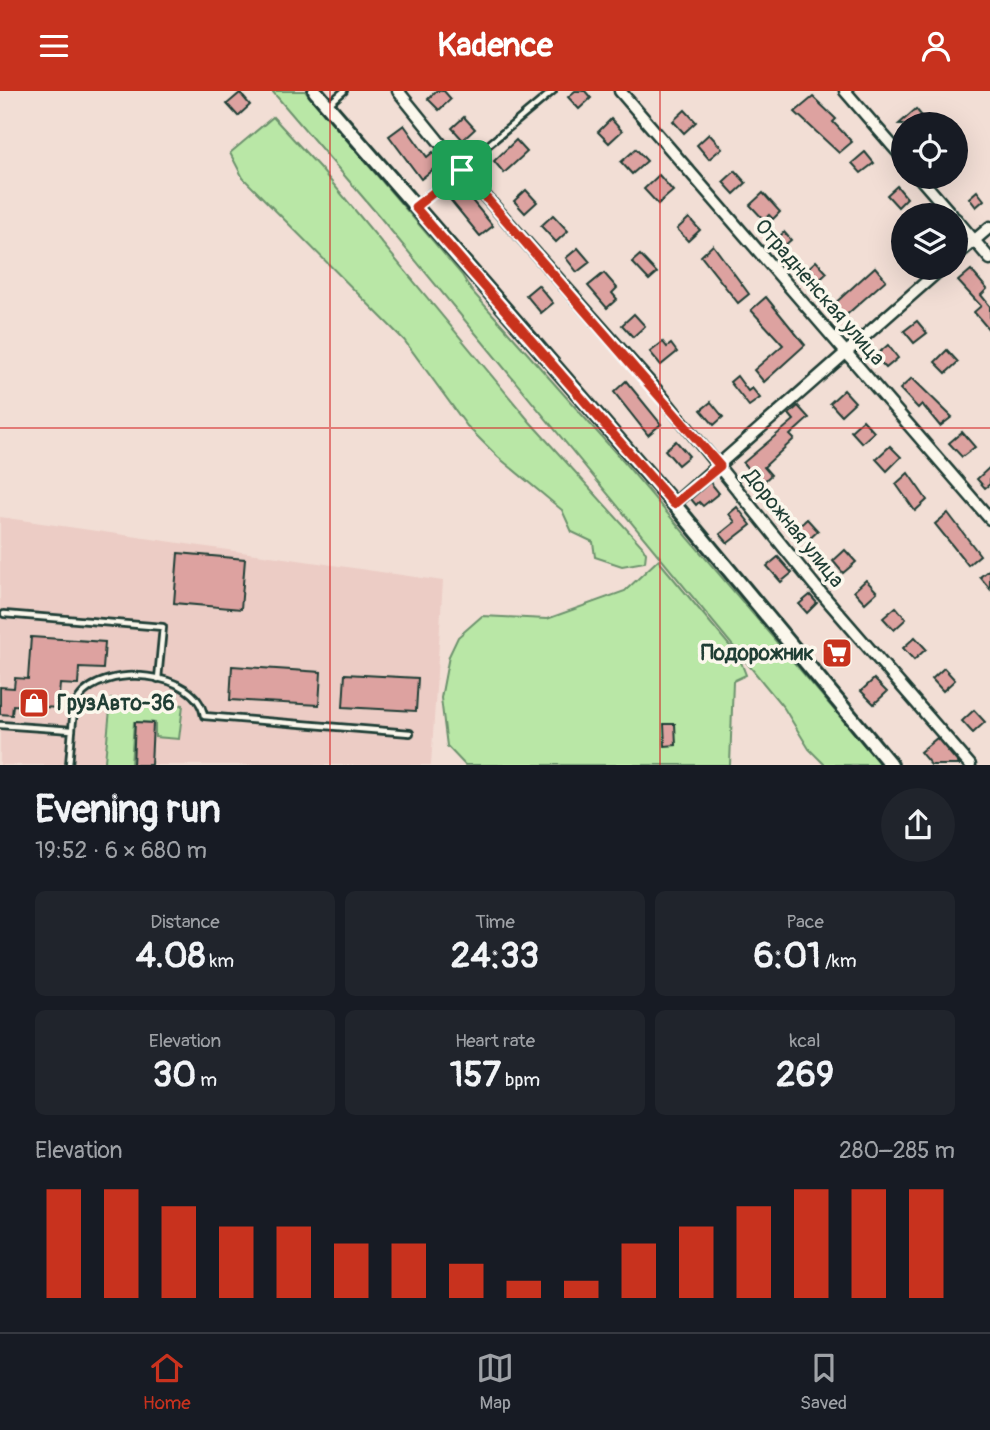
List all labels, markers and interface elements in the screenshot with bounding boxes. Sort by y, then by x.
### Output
text: Kadence [437,26,553,66]
icon: menu [35,27,73,65]
icon: person [917,27,955,65]
map controls [891,112,968,280]
button: locate [891,112,968,189]
pin [432,140,492,200]
icon: arrive [443,151,481,189]
button: layers [891,203,968,280]
street label: Отрадненская улица [749,213,891,371]
street label: Дорожная улица [737,463,850,593]
supermarket icon: Подорожник [820,636,854,670]
place label: Подорожник [701,640,814,667]
shop icon: ГрузАвто-36 [17,686,51,720]
place label: ГрузАвто-36 [57,690,175,717]
text: Evening run [35,786,221,834]
button: share [881,788,955,862]
text: 19:52 · 6 × 680 m [35,836,207,865]
text: Distance [150,910,220,934]
text: Time [475,910,515,934]
text: Pace [786,910,824,934]
text: 4.08 [136,934,205,978]
text: 24:33 [451,934,539,978]
text: 6:01 [753,934,821,978]
text: km [205,949,234,973]
text: /km [821,949,857,973]
text: Elevation [149,1029,221,1053]
text: Heart rate [455,1029,535,1053]
text: kcal [790,1029,820,1053]
text: 30 [153,1053,196,1097]
text: 157 [450,1053,501,1097]
text: 269 [776,1053,834,1097]
text: m [196,1068,217,1092]
text: bpm [501,1068,540,1092]
text: Elevation [35,1136,123,1165]
text: 280–285 m [839,1136,955,1165]
tab: Home [143,1349,191,1415]
tab: Map [476,1349,514,1415]
tab: Saved [800,1349,847,1415]

